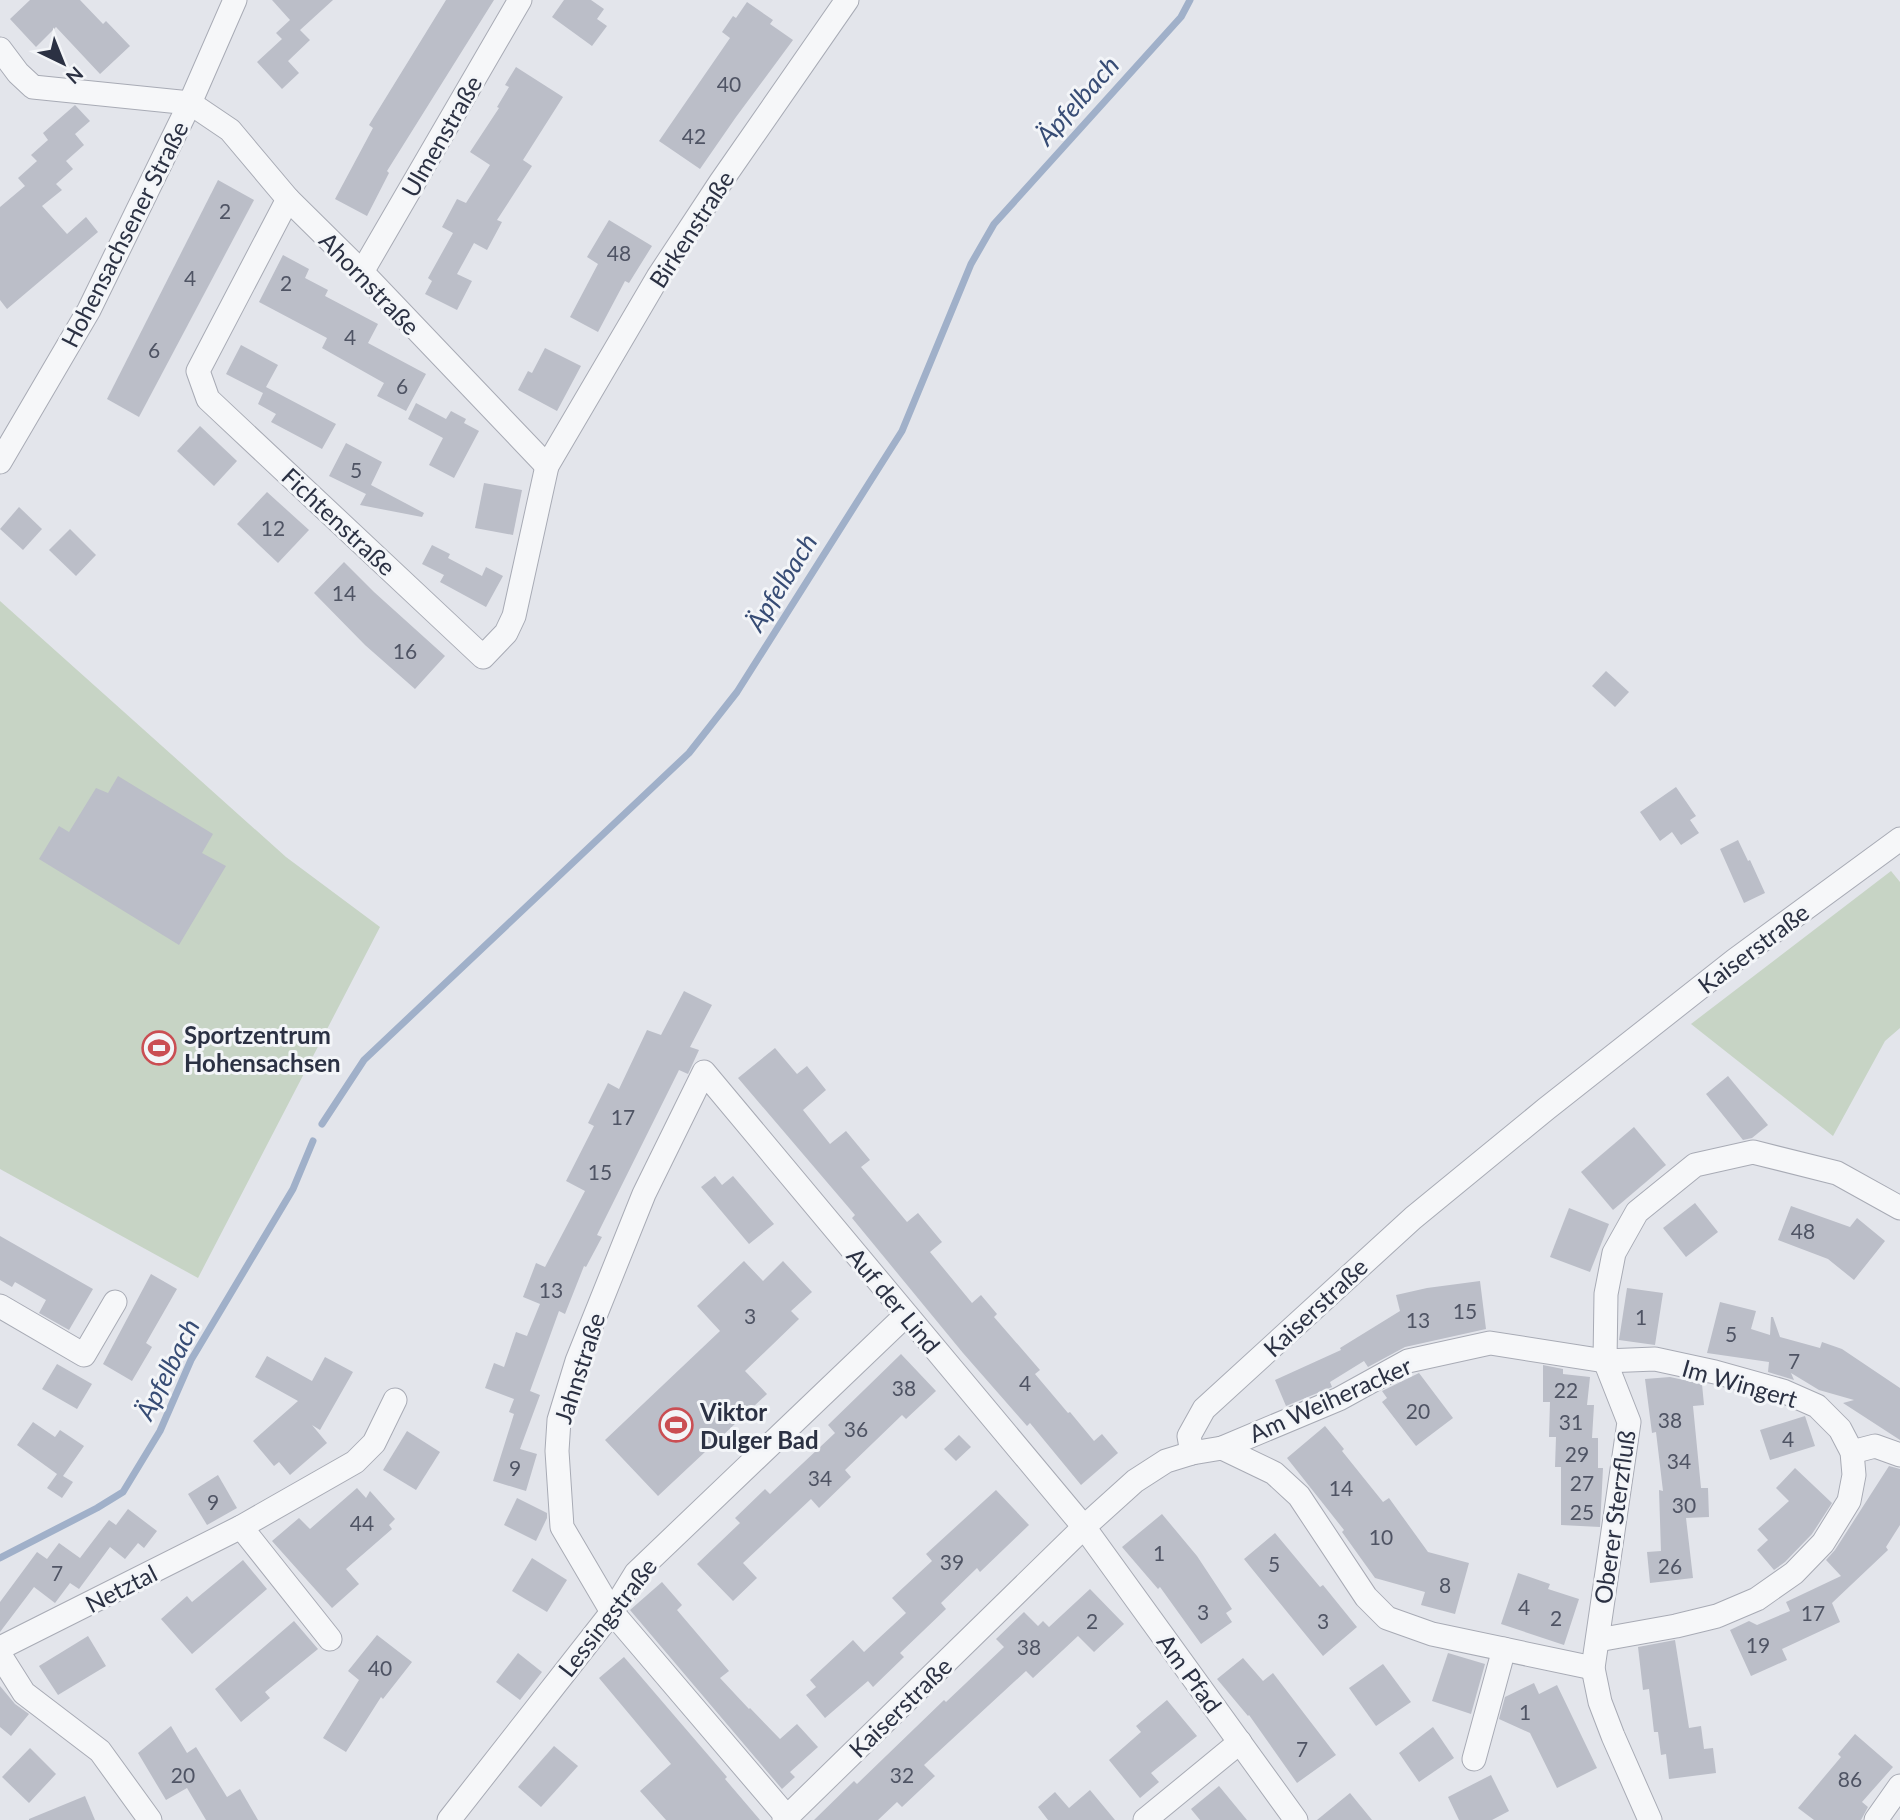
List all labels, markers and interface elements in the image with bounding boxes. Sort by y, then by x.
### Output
north arrow [28,28,98,98]
water label: Äpfelbach [1028,49,1125,152]
text: N [62,62,88,89]
street label: Ulmenstraße [395,70,487,202]
house number: 40 [717,71,741,96]
street label: Hohensachsener Straße [54,116,194,352]
house number: 42 [682,123,706,148]
street label: Birkenstraße [643,165,739,293]
house number: 2 [219,198,231,223]
street label: Ahornstraße [314,226,426,340]
house number: 48 [607,240,631,265]
house number: 4 [184,265,196,290]
house number: 2 [280,270,292,295]
house number: 4 [344,324,356,349]
house number: 6 [148,337,160,362]
house number: 6 [396,373,408,398]
house number: 5 [350,457,362,482]
street label: Fichtenstraße [276,461,402,581]
house number: 12 [261,515,285,540]
water label: Äpfelbach [738,527,823,637]
house number: 14 [332,580,356,605]
house number: 16 [393,638,417,663]
street label: Kaiserstraße [1692,897,1814,999]
place label: Sportzentrum Hohensachsen [184,1020,341,1077]
sports icon: Sportzentrum Hohensachsen [140,1029,178,1067]
house number: 17 [611,1104,635,1129]
house number: 15 [588,1159,612,1184]
house number: 48 [1791,1218,1815,1243]
street label: Auf der Lind [841,1241,947,1359]
street label: Kaiserstraße [1257,1252,1373,1362]
house number: 13 [539,1277,563,1302]
house number: 15 [1453,1298,1477,1323]
house number: 3 [744,1303,756,1328]
house number: 1 [1635,1304,1647,1329]
house number: 13 [1406,1307,1430,1332]
street label: Jahnstraße [548,1309,610,1427]
water label: Äpfelbach [128,1313,206,1426]
house number: 5 [1725,1321,1737,1346]
house number: 7 [1788,1348,1800,1373]
street label: Am Weiheracker [1244,1350,1416,1448]
street label: Im Wingert [1679,1353,1801,1413]
house number: 4 [1019,1370,1031,1395]
house number: 38 [892,1375,916,1400]
house number: 22 [1554,1377,1578,1402]
place label: Viktor Dulger Bad [699,1397,819,1454]
house number: 20 [1406,1398,1430,1423]
sports icon: Viktor Dulger Bad [657,1406,695,1444]
house number: 38 [1658,1407,1682,1432]
house number: 31 [1559,1409,1583,1434]
house number: 36 [844,1416,868,1441]
house number: 4 [1782,1426,1794,1451]
street label: Oberer Sterzfluß [1587,1428,1641,1606]
house number: 29 [1565,1441,1589,1466]
house number: 34 [1667,1448,1691,1473]
house number: 9 [509,1455,521,1480]
house number: 34 [808,1465,832,1490]
house number: 27 [1570,1470,1594,1495]
house number: 14 [1329,1475,1353,1500]
house number: 9 [207,1489,219,1514]
house number: 30 [1672,1492,1696,1517]
house number: 25 [1570,1499,1594,1524]
house number: 44 [350,1510,374,1535]
house number: 10 [1369,1524,1393,1549]
house number: 1 [1153,1540,1165,1565]
house number: 39 [940,1549,964,1574]
house number: 5 [1268,1551,1280,1576]
street label: Lessingstraße [552,1552,662,1682]
house number: 26 [1658,1553,1682,1578]
street label: Netztal [80,1558,162,1618]
house number: 7 [51,1560,63,1585]
house number: 8 [1439,1572,1451,1597]
house number: 4 [1518,1594,1530,1619]
house number: 3 [1197,1599,1209,1624]
house number: 17 [1801,1600,1825,1625]
house number: 2 [1550,1605,1562,1630]
house number: 2 [1086,1608,1098,1633]
house number: 3 [1317,1608,1329,1633]
street label: Am Pfad [1152,1628,1228,1718]
house number: 19 [1746,1632,1770,1657]
house number: 38 [1017,1634,1041,1659]
street label: Kaiserstraße [843,1651,957,1763]
house number: 40 [368,1655,392,1680]
house number: 1 [1519,1699,1531,1724]
house number: 7 [1296,1736,1308,1761]
house number: 20 [171,1762,195,1787]
house number: 32 [890,1762,914,1787]
house number: 86 [1838,1766,1862,1791]

